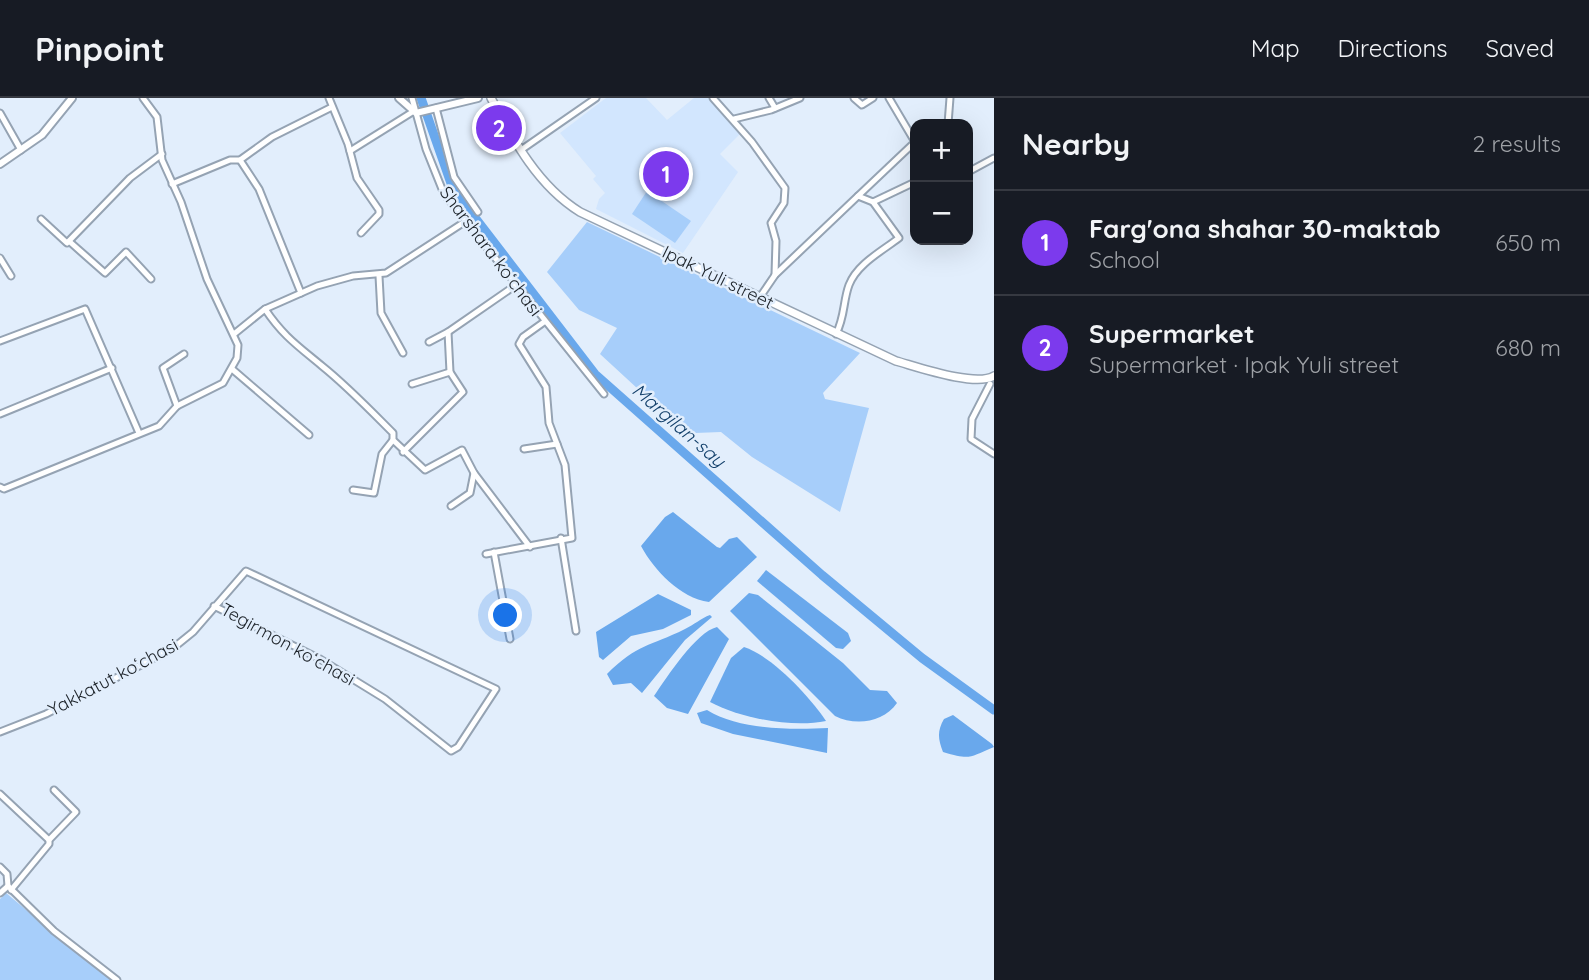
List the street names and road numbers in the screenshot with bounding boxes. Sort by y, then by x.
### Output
street label: Sharshara koʻchasi [435,181,547,321]
street label: Ipak Yuli street [658,240,778,314]
street label: Tegirmon koʻchasi [217,598,359,690]
street label: Yakkatut koʻchasi [44,633,182,721]

